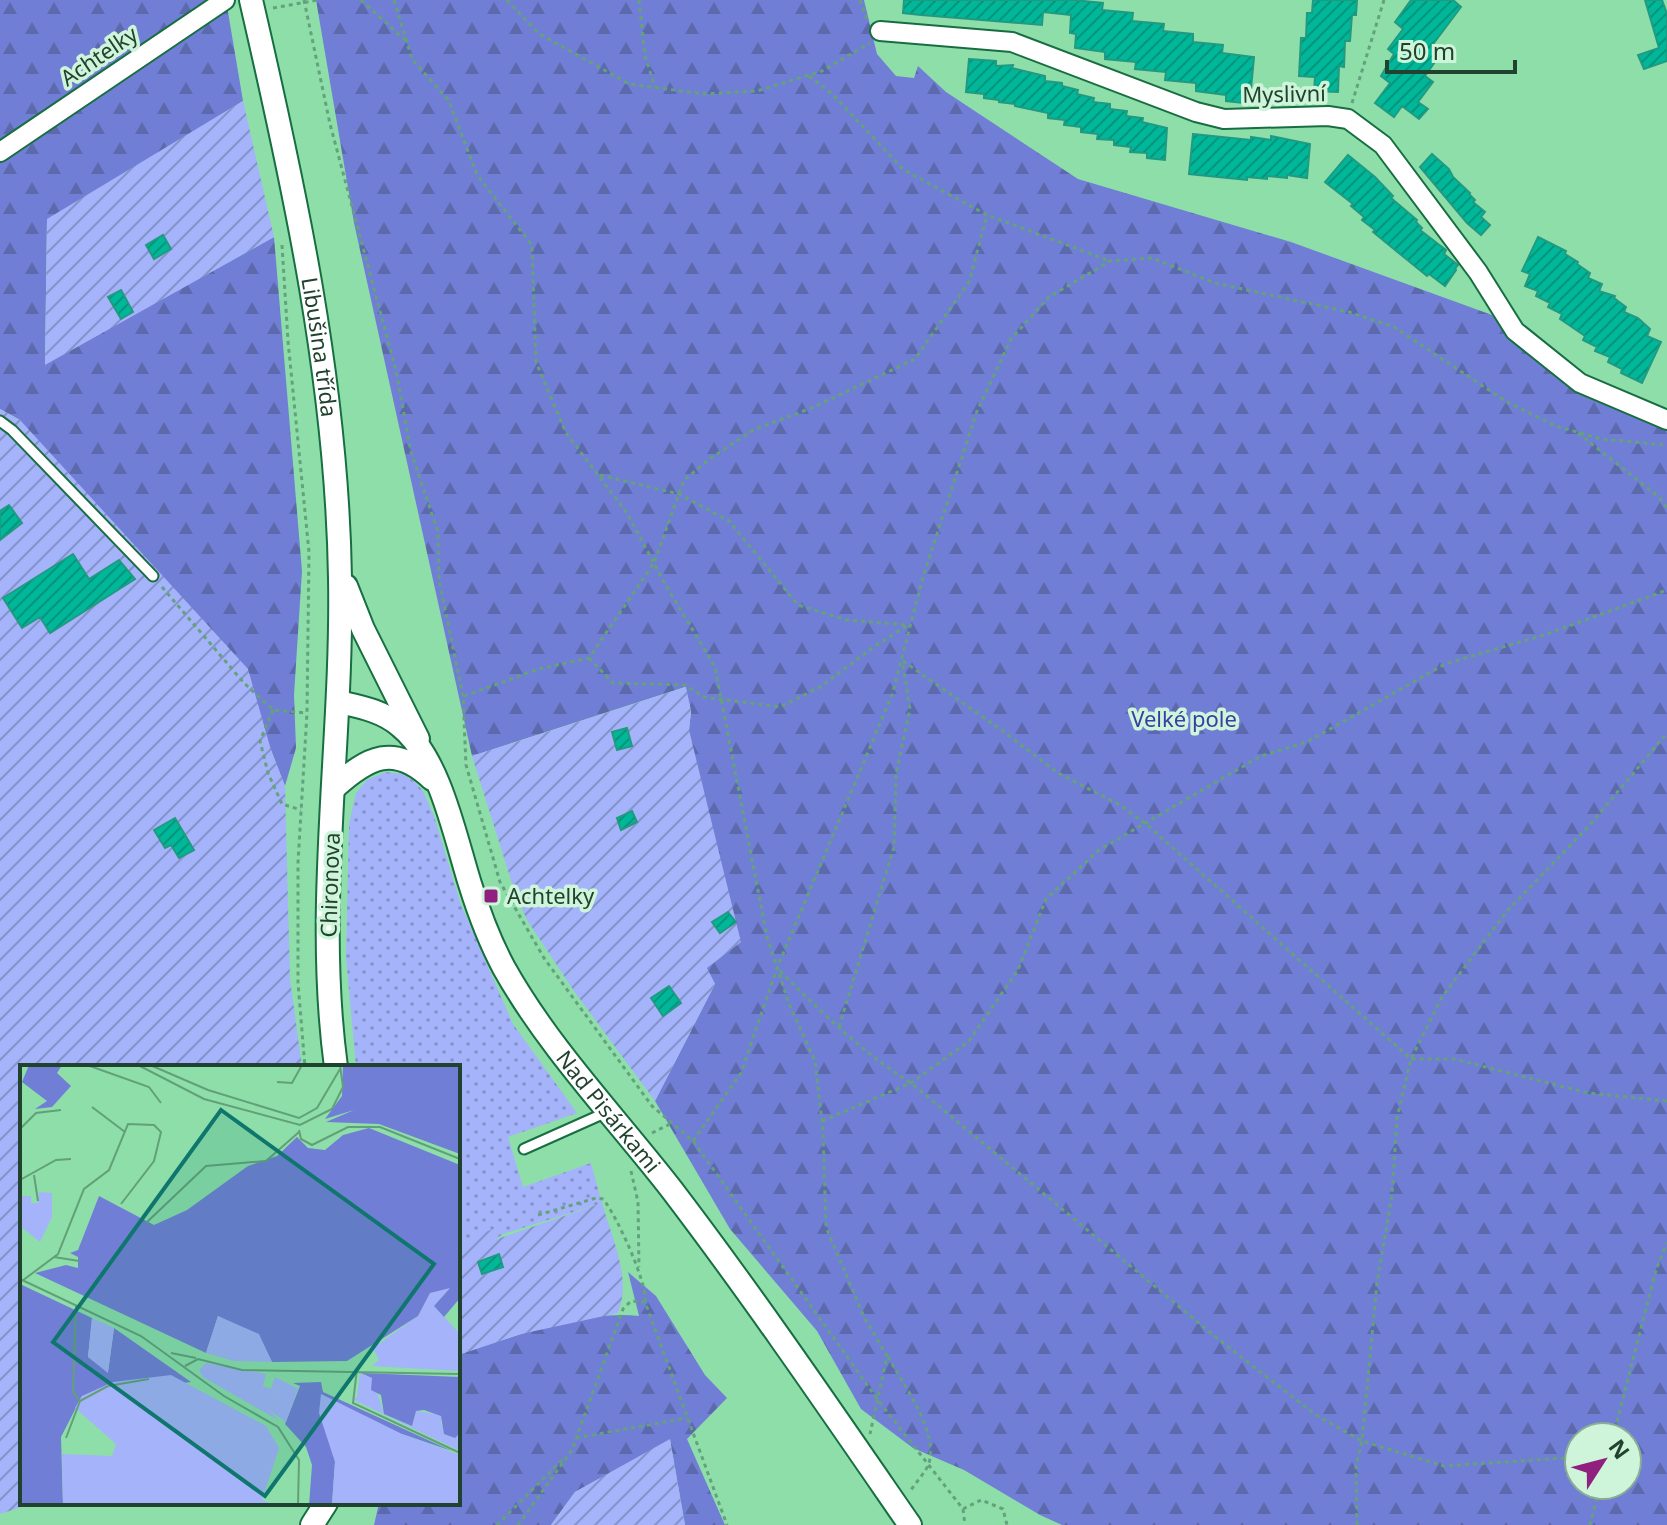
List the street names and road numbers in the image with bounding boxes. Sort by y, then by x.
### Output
street label: Achtelky [54,18,144,92]
street label: Myslivní [1242,77,1327,109]
street label: Libušina třída [295,275,345,419]
street label: Chironova [312,832,346,938]
street label: Nad Pisárkami [550,1044,668,1178]

